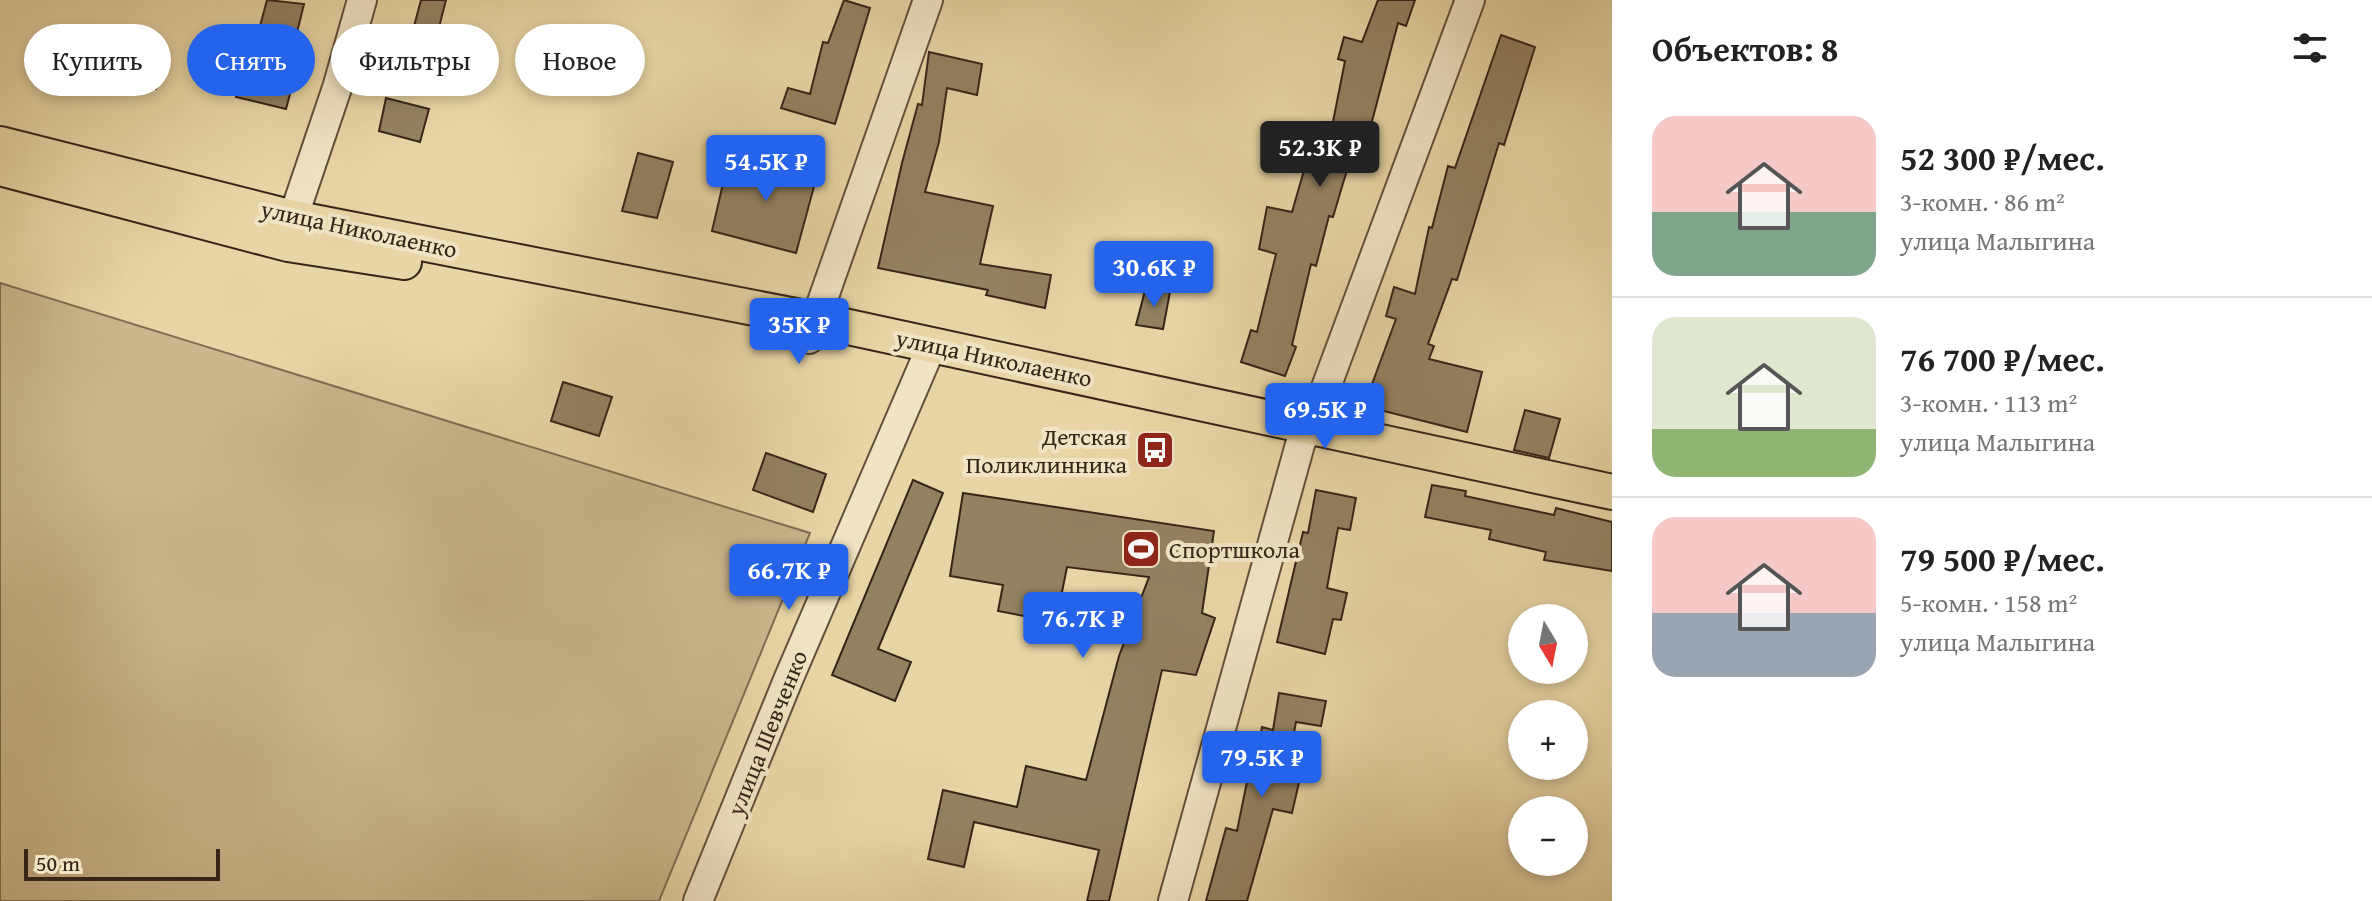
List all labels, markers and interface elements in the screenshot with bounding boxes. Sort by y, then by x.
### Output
chip: Купить [24,24,171,96]
chip: Снять [187,24,315,96]
chip: Фильтры [331,24,499,96]
chip: Новое [515,24,645,96]
text: Объектов: 8 [1652,24,1838,73]
icon: filters [2288,26,2332,70]
pin: 52.3K ₽ [1246,121,1394,189]
text: 52.3K ₽ [1278,127,1362,166]
text: 52 300 ₽/мес. [1900,133,2105,182]
pin: 54.5K ₽ [692,135,840,203]
text: 54.5K ₽ [724,141,808,180]
icon: home [1716,148,1812,244]
text: 3-комн. · 86 m² [1900,182,2065,221]
street label: улица Николаенко [257,191,460,267]
text: улица Малыгина [1900,221,2095,260]
pin: 30.6K ₽ [1080,241,1228,309]
text: 30.6K ₽ [1112,247,1196,286]
pin: 35K ₽ [743,298,855,366]
text: 35K ₽ [768,304,830,343]
street label: улица Николаенко [892,320,1095,396]
text: 76 700 ₽/мес. [1900,334,2105,383]
icon: home [1716,349,1812,445]
pin: 69.5K ₽ [1251,383,1399,451]
text: 3-комн. · 113 m² [1900,383,2077,422]
text: 69.5K ₽ [1283,389,1367,428]
place label: Детская Поликлинника [966,419,1128,482]
text: улица Малыгина [1900,422,2095,461]
bus stop icon: Детская Поликлинника [1134,429,1176,471]
sports icon: Спортшкола [1120,528,1162,570]
place label: Спортшкола [1169,532,1301,567]
text: 79 500 ₽/мес. [1900,534,2105,583]
pin: 66.7K ₽ [715,544,863,612]
icon: home [1716,549,1812,645]
text: 66.7K ₽ [747,550,831,589]
text: 5-комн. · 158 m² [1900,583,2077,622]
pin: 76.7K ₽ [1009,592,1157,660]
text: 76.7K ₽ [1041,598,1125,637]
north arrow [1508,604,1588,684]
map controls [1508,604,1588,876]
text: улица Малыгина [1900,622,2095,661]
street label: улица Шевченко [717,645,816,822]
button: + [1508,700,1588,780]
pin: 79.5K ₽ [1188,731,1336,799]
text: 79.5K ₽ [1220,737,1304,776]
button: − [1508,796,1588,876]
scale bar [24,845,220,881]
text: 50 m [36,847,80,879]

